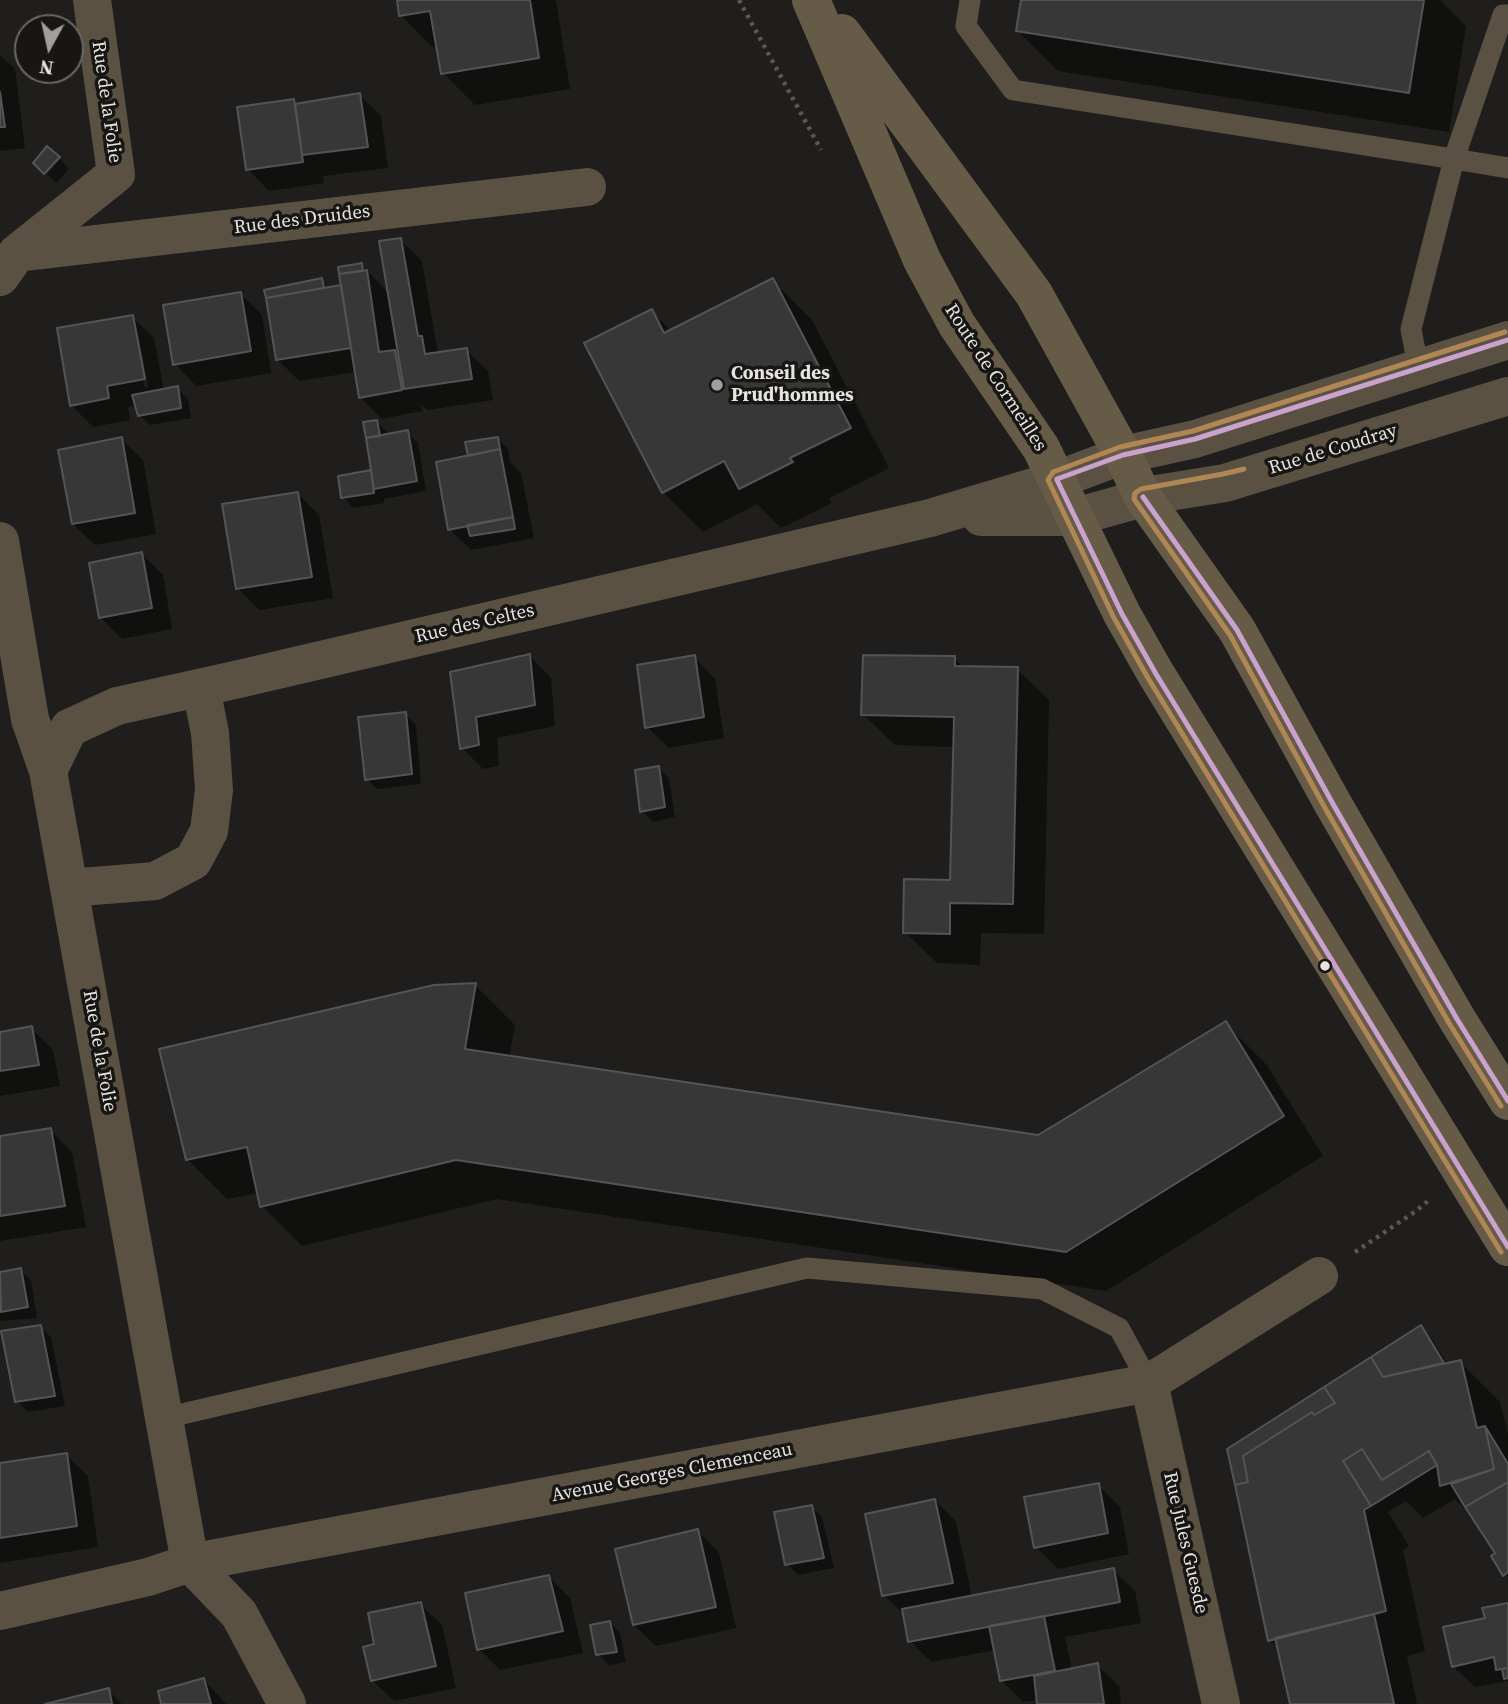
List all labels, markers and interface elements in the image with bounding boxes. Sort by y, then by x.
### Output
north arrow [14,14,84,84]
street label: Rue de la Folie [86,39,126,165]
text: N [38,54,55,82]
street label: Rue des Druides [232,200,372,240]
street label: Route de Cormeilles [939,300,1051,456]
place label: Conseil des Prud'hommes [731,363,854,407]
marker: Conseil des Prud'hommes [709,377,725,393]
street label: Rue de Coudray [1266,420,1400,480]
street label: Rue des Celtes [413,599,537,649]
unlabelled marker [1318,959,1332,973]
street label: Rue de la Folie [77,988,121,1114]
street label: Avenue Georges Clemenceau [550,1438,794,1508]
street label: Rue Jules Guesde [1158,1470,1212,1616]

